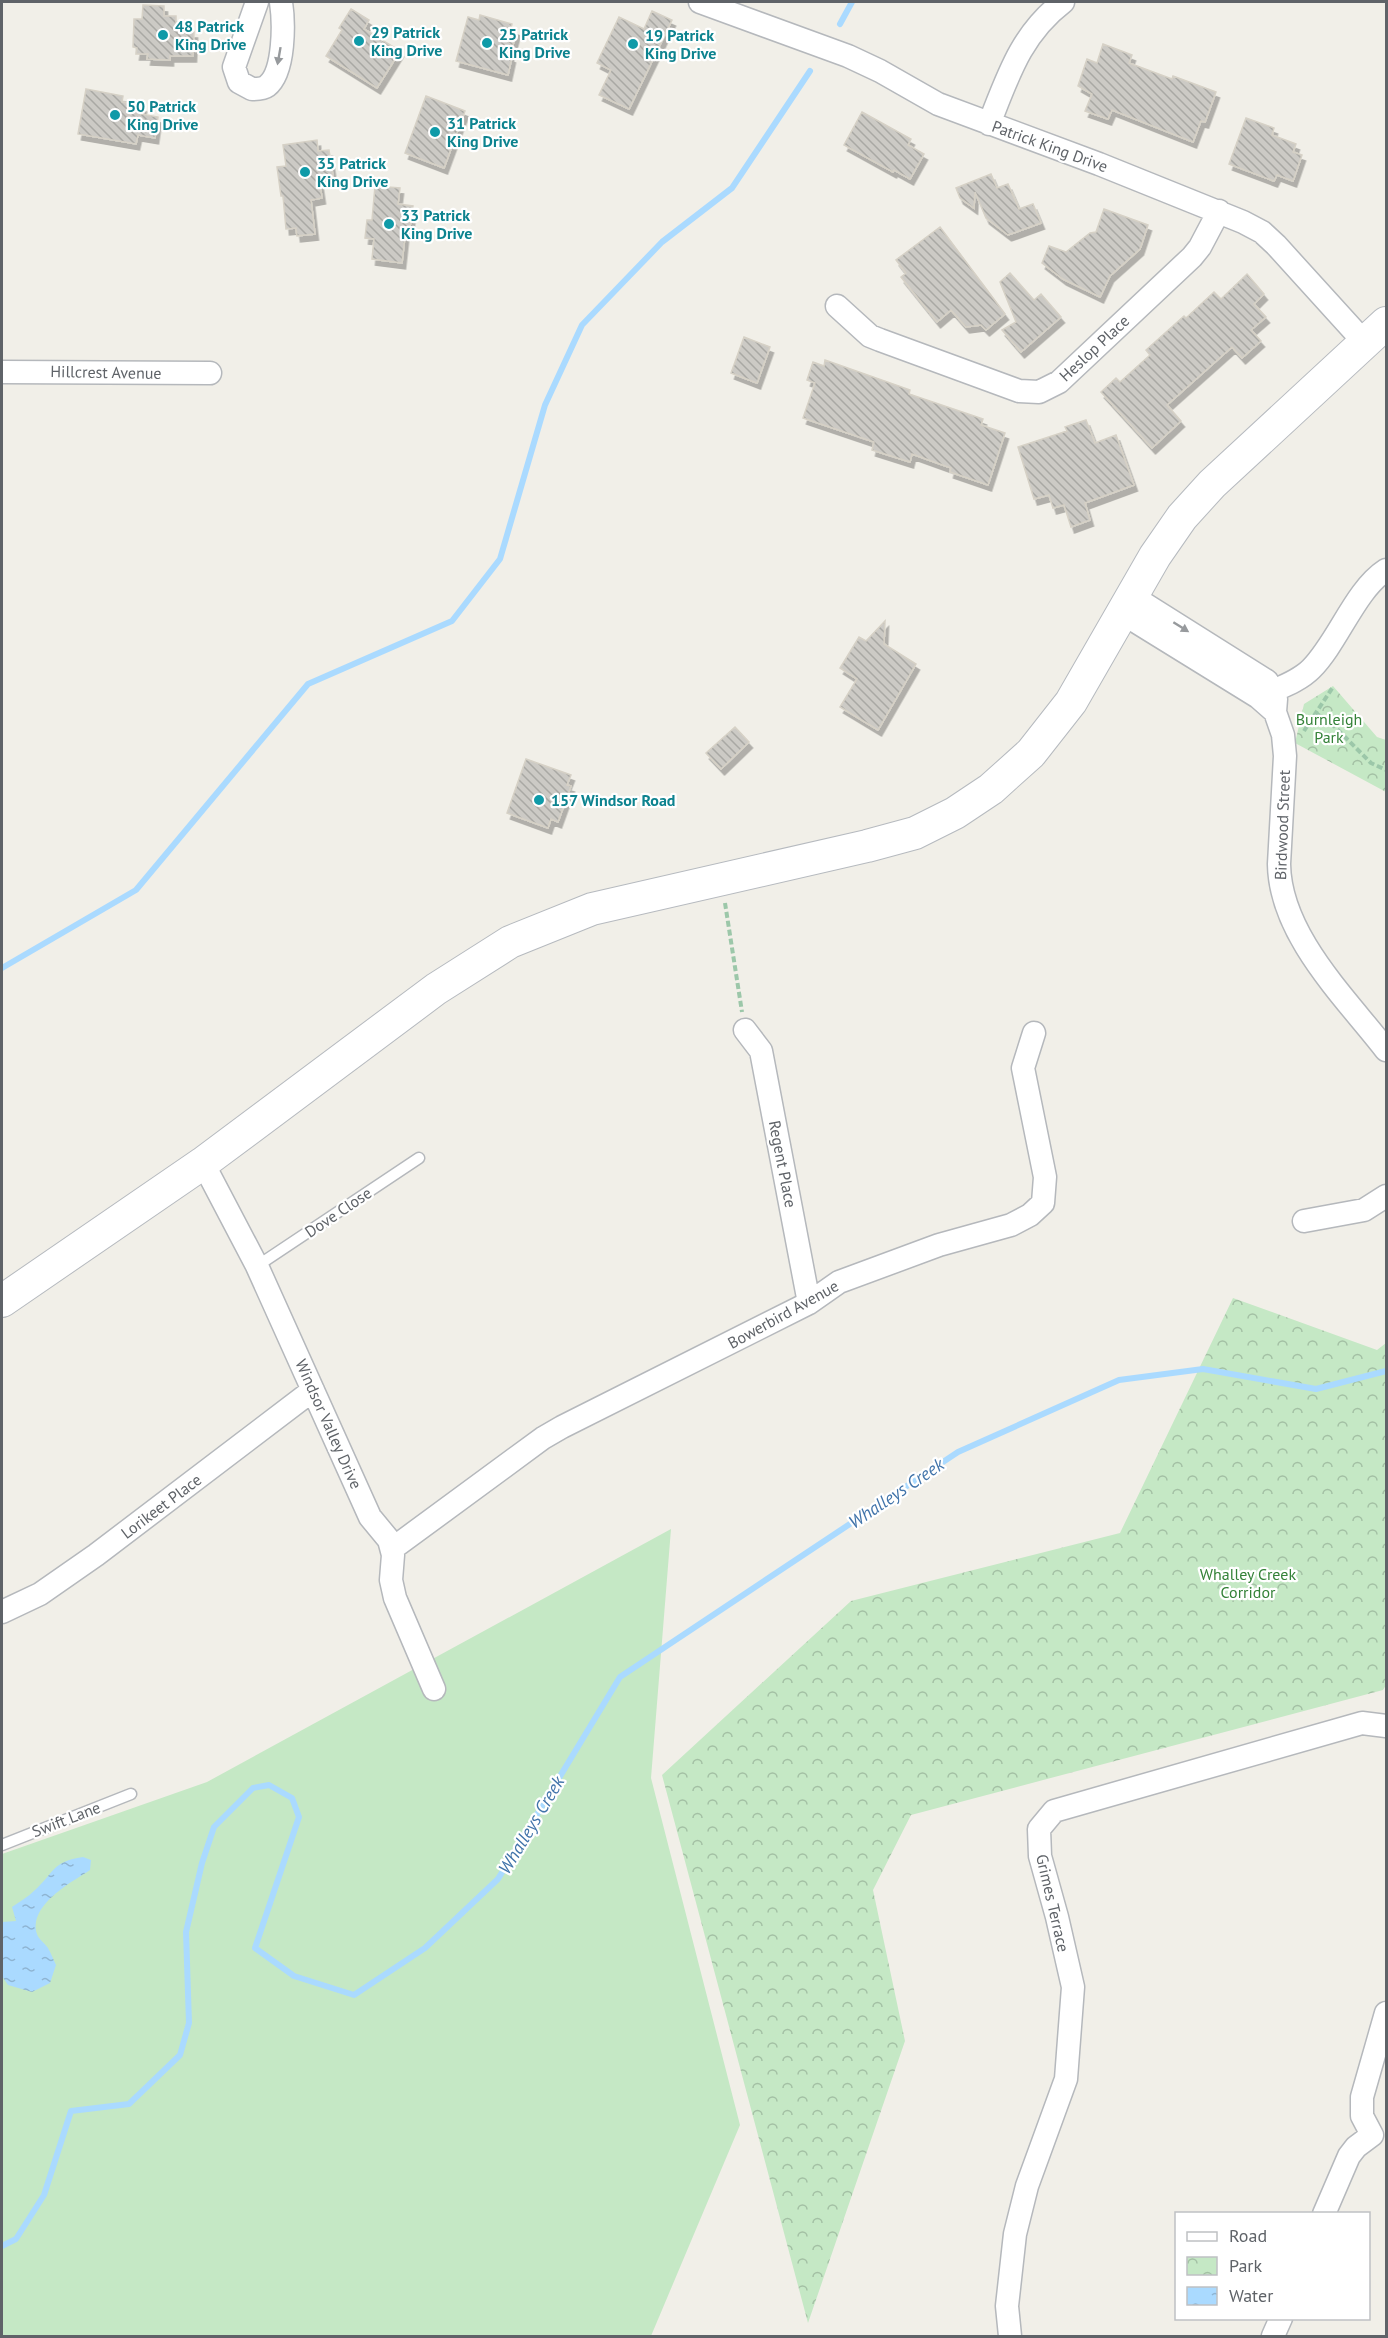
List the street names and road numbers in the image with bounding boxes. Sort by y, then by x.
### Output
street label: Patrick King Drive [989,116,1111,176]
street label: Heslop Place [1055,311,1133,385]
street label: Hillcrest Avenue [50,361,162,383]
street label: Birdwood Street [1270,769,1294,880]
street label: Regent Place [765,1119,801,1209]
street label: Dove Close [301,1182,375,1242]
street label: Bowerbird Avenue [724,1275,842,1353]
street label: Windsor Valley Drive [291,1356,367,1492]
street label: Lorikeet Place [117,1469,205,1543]
street label: Swift Lane [29,1797,103,1841]
street label: Grimes Terrace [1032,1852,1074,1954]

